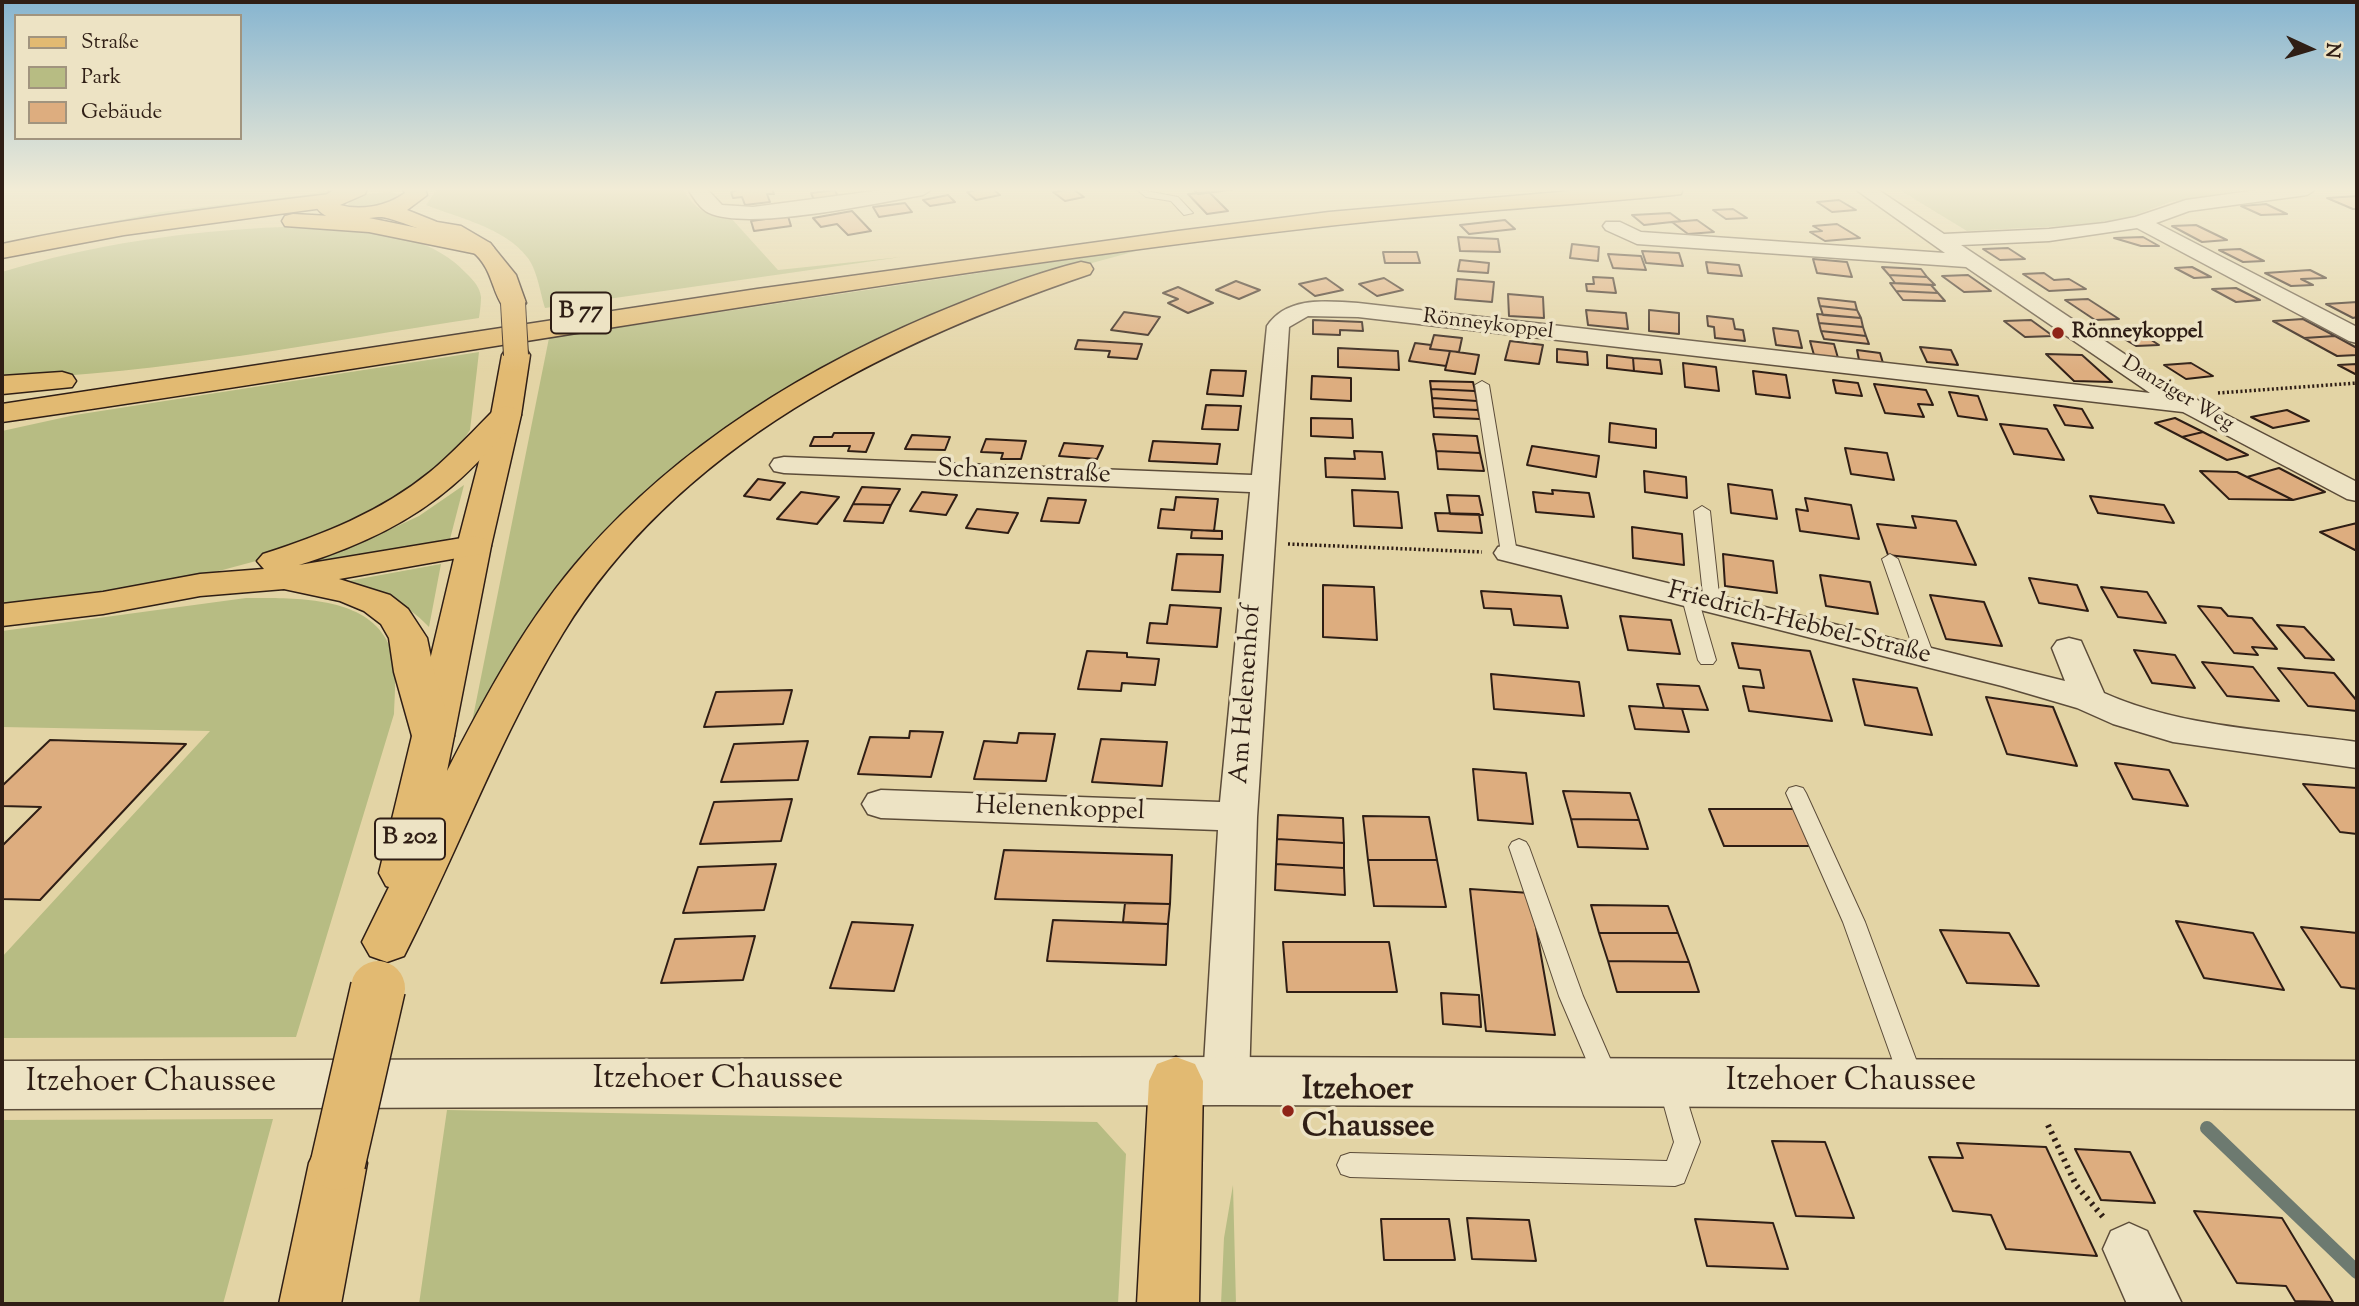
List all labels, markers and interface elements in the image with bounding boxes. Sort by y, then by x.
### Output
legend [14,14,242,140]
north arrow [2275,14,2345,84]
text: Straße [81,28,139,58]
text: N [2317,42,2345,59]
text: Park [81,63,121,93]
text: Gebäude [81,98,162,128]
road number: B 77 [551,292,611,334]
street label: Rönneykoppel [1421,305,1555,347]
place label: Rönneykoppel [2072,320,2203,346]
marker: Rönneykoppel [2050,325,2066,341]
street label: Danziger Weg [2116,352,2238,438]
street label: Schanzenstraße [937,455,1111,493]
street label: Friedrich-Hebbel-Straße [1664,577,1934,673]
street label: Am Helenenhof [1226,603,1270,785]
street label: Helenenkoppel [975,792,1145,830]
road number: B 202 [375,818,445,860]
street label: Itzehoer Chaussee [593,1063,843,1101]
street label: Itzehoer Chaussee [1726,1065,1976,1103]
street label: Itzehoer Chaussee [26,1066,276,1104]
place label: Itzehoer Chaussee [1302,1074,1434,1149]
marker: Itzehoer Chaussee [1280,1103,1296,1119]

